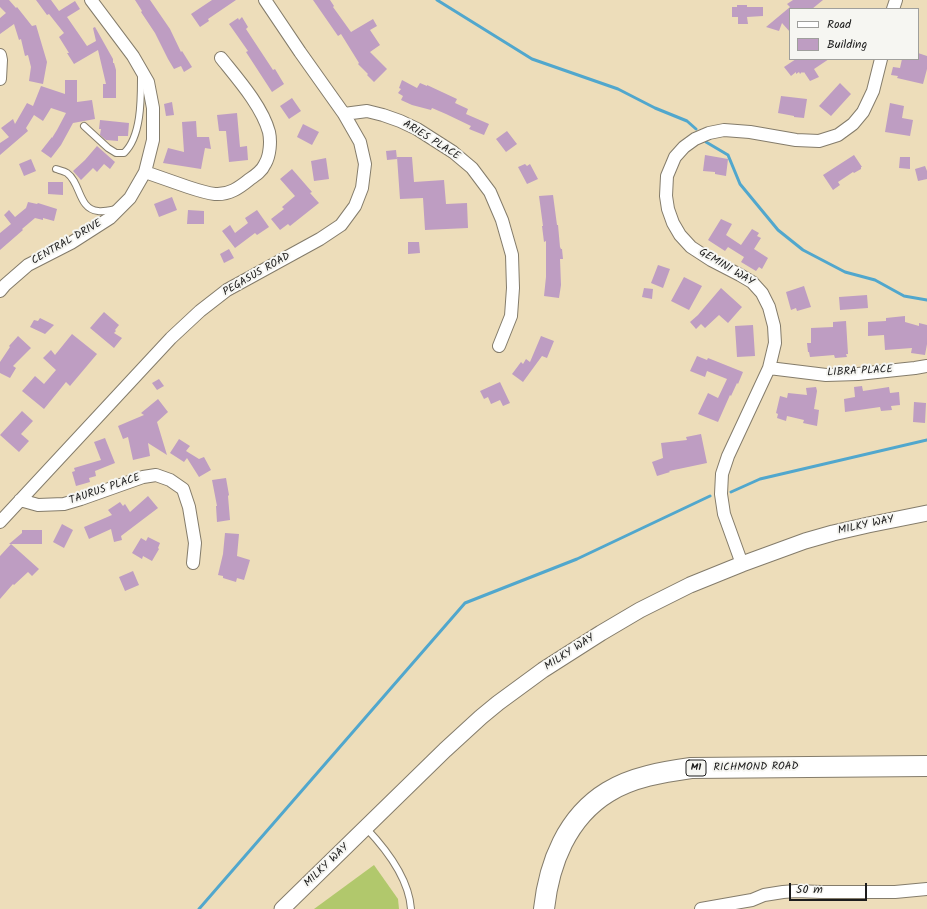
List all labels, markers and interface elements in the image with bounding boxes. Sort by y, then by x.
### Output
legend [789,8,919,60]
text: Road [827,15,851,34]
text: Building [827,35,867,54]
street label: ARIES PLACE [400,118,462,164]
street label: CENTRAL DRIVE [29,218,105,268]
street label: GEMINI WAY [696,246,756,290]
street label: PEGASUS ROAD [221,250,293,300]
street label: LIBRA PLACE [827,364,893,380]
street label: TAURUS PLACE [68,472,142,508]
street label: MILKY WAY [837,514,895,538]
street label: MILKY WAY [543,632,597,674]
road number: M1 [686,760,706,776]
street label: RICHMOND ROAD [713,761,799,775]
street label: MILKY WAY [302,841,352,891]
scale bar [791,875,869,901]
text: 50 m [796,880,823,899]

